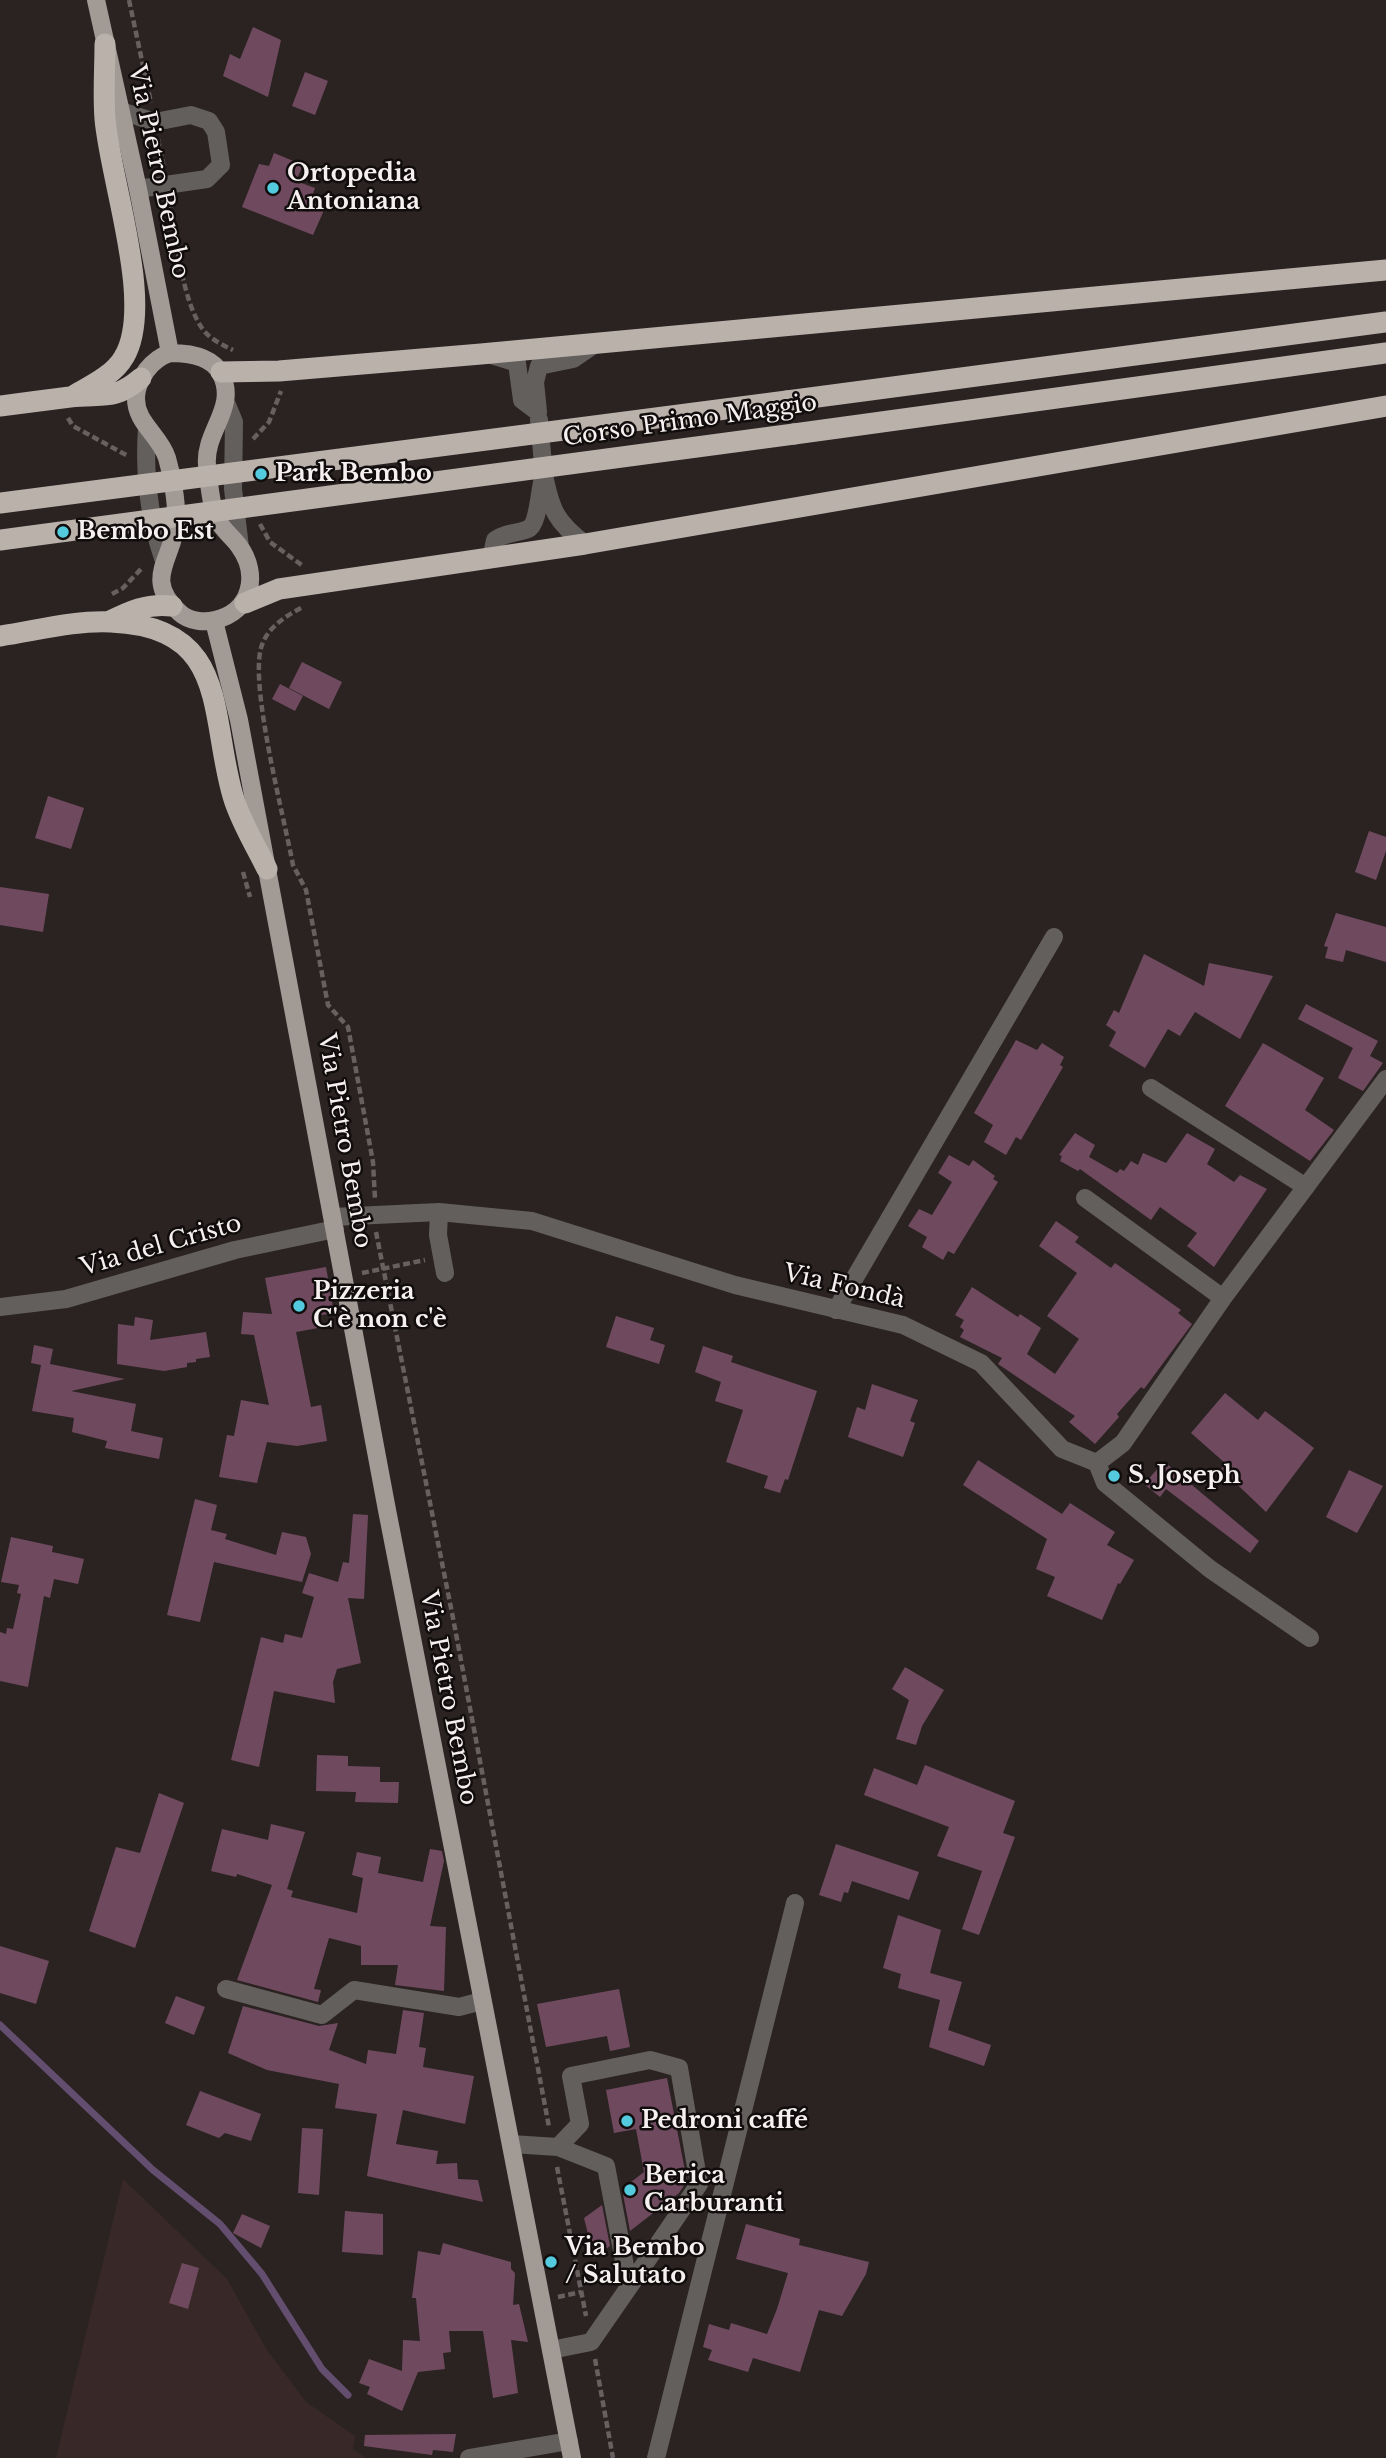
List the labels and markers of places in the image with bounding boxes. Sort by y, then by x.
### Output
place label: Ortopedia Antoniana [287,160,420,216]
marker: Ortopedia Antoniana [265,180,281,196]
place label: Park Bembo [275,460,432,488]
marker: Park Bembo [253,466,269,482]
place label: Bembo Est [77,518,214,546]
marker: Bembo Est [55,524,71,540]
place label: Pizzeria C'è non c'è [313,1278,447,1334]
marker: Pizzeria C'è non c'è [291,1298,307,1314]
place label: S. Joseph [1128,1462,1241,1490]
marker: S. Joseph [1106,1468,1122,1484]
place label: Pedroni caffé [641,2107,808,2135]
marker: Pedroni caffé [619,2113,635,2129]
place label: Berica Carburanti [644,2162,784,2218]
marker: Berica Carburanti [622,2182,638,2198]
place label: Via Bembo / Salutato [565,2234,705,2290]
marker: Via Bembo / Salutato [543,2254,559,2270]

